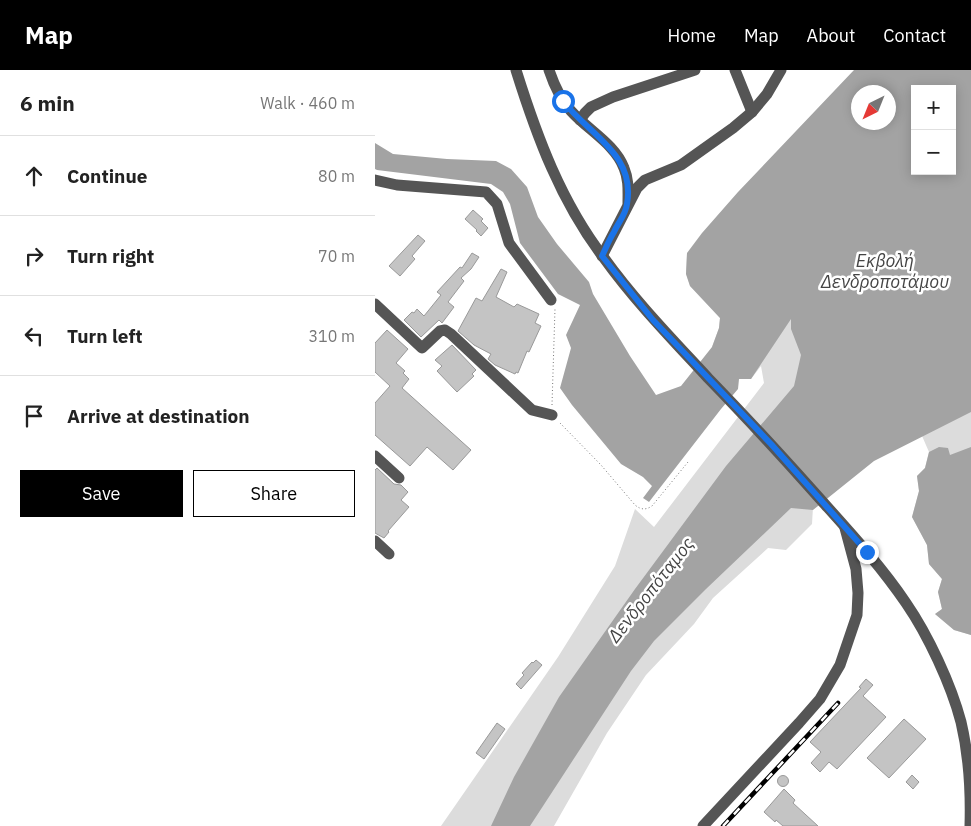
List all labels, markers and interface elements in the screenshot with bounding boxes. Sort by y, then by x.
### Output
text: Map [25,19,73,51]
text: Home [668,24,716,47]
text: Map [744,24,779,47]
text: About [807,24,855,47]
text: Contact [883,24,946,47]
north arrow [851,85,896,130]
map controls [911,85,956,175]
button: + [911,85,956,130]
text: 6 min [20,89,75,117]
route start [552,90,575,113]
text: Walk · 460 m [260,93,355,113]
button: − [911,130,956,175]
icon: ahead [20,162,48,190]
text: Continue [67,164,147,188]
text: 80 m [318,166,355,186]
icon: right [20,242,48,270]
text: Turn right [67,244,154,268]
text: 70 m [318,246,355,266]
water label: Εκβολή Δενδροποτάμου [820,249,949,293]
icon: left [20,322,48,350]
text: Turn left [67,324,143,348]
text: 310 m [308,326,355,346]
icon: arrive [20,402,48,430]
text: Arrive at destination [67,404,250,428]
button: Save [20,470,183,517]
button: Share [193,470,355,517]
water label: Δενδροπόταμος [602,532,699,648]
route end [856,541,879,564]

